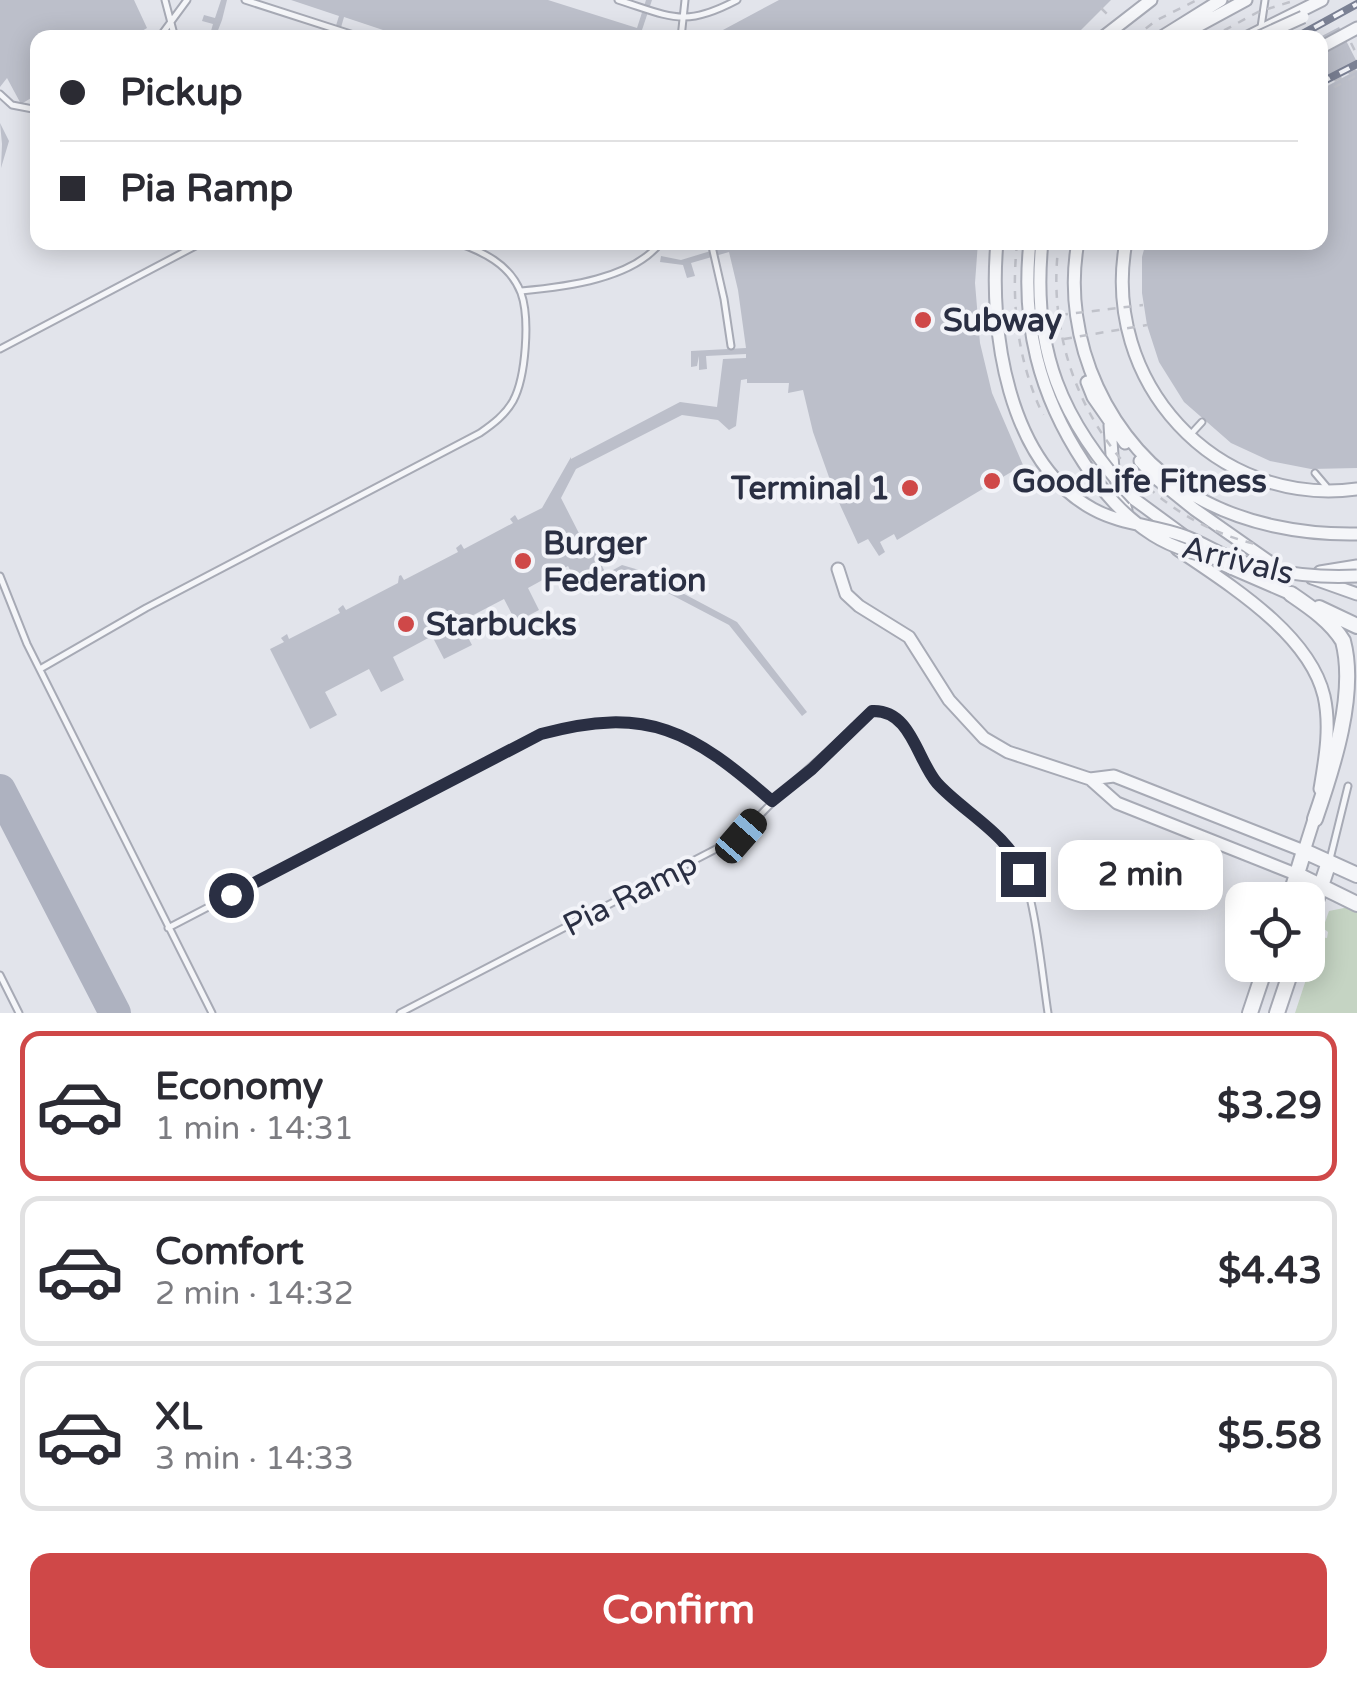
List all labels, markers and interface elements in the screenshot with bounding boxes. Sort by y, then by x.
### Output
text: Pickup [120,70,243,116]
text: Pia Ramp [120,166,293,212]
place label: Subway [943,302,1062,340]
marker: Subway [912,309,934,331]
place label: GoodLife Fitness [1012,463,1267,501]
place label: Terminal 1 [730,470,890,508]
marker: GoodLife Fitness [981,470,1003,492]
marker: Terminal 1 [899,477,921,499]
place label: Burger Federation [543,525,707,600]
street label: Arrivals [1178,529,1298,593]
marker: Burger Federation [512,550,534,572]
place label: Starbucks [426,606,577,644]
marker: Starbucks [395,613,417,635]
car [710,804,772,868]
callout: 2 min [1058,839,1223,909]
street label: Pia Ramp [557,845,704,945]
route end [1001,852,1046,897]
text: 2 min [1098,856,1183,894]
route start [209,873,254,918]
map controls [1225,882,1325,982]
button: locate [1225,882,1325,982]
icon: car [35,1061,125,1151]
text: Economy [155,1064,323,1110]
text: $3.29 [1217,1083,1322,1129]
text: 1 min · 14:31 [155,1110,354,1148]
icon: car [35,1226,125,1316]
text: Comfort [155,1229,304,1275]
text: $4.43 [1218,1248,1322,1294]
text: 2 min · 14:32 [155,1275,354,1313]
icon: car [35,1391,125,1481]
text: XL [155,1394,202,1440]
text: $5.58 [1217,1413,1322,1459]
text: 3 min · 14:33 [155,1440,354,1478]
button: Confirm [30,1553,1327,1668]

